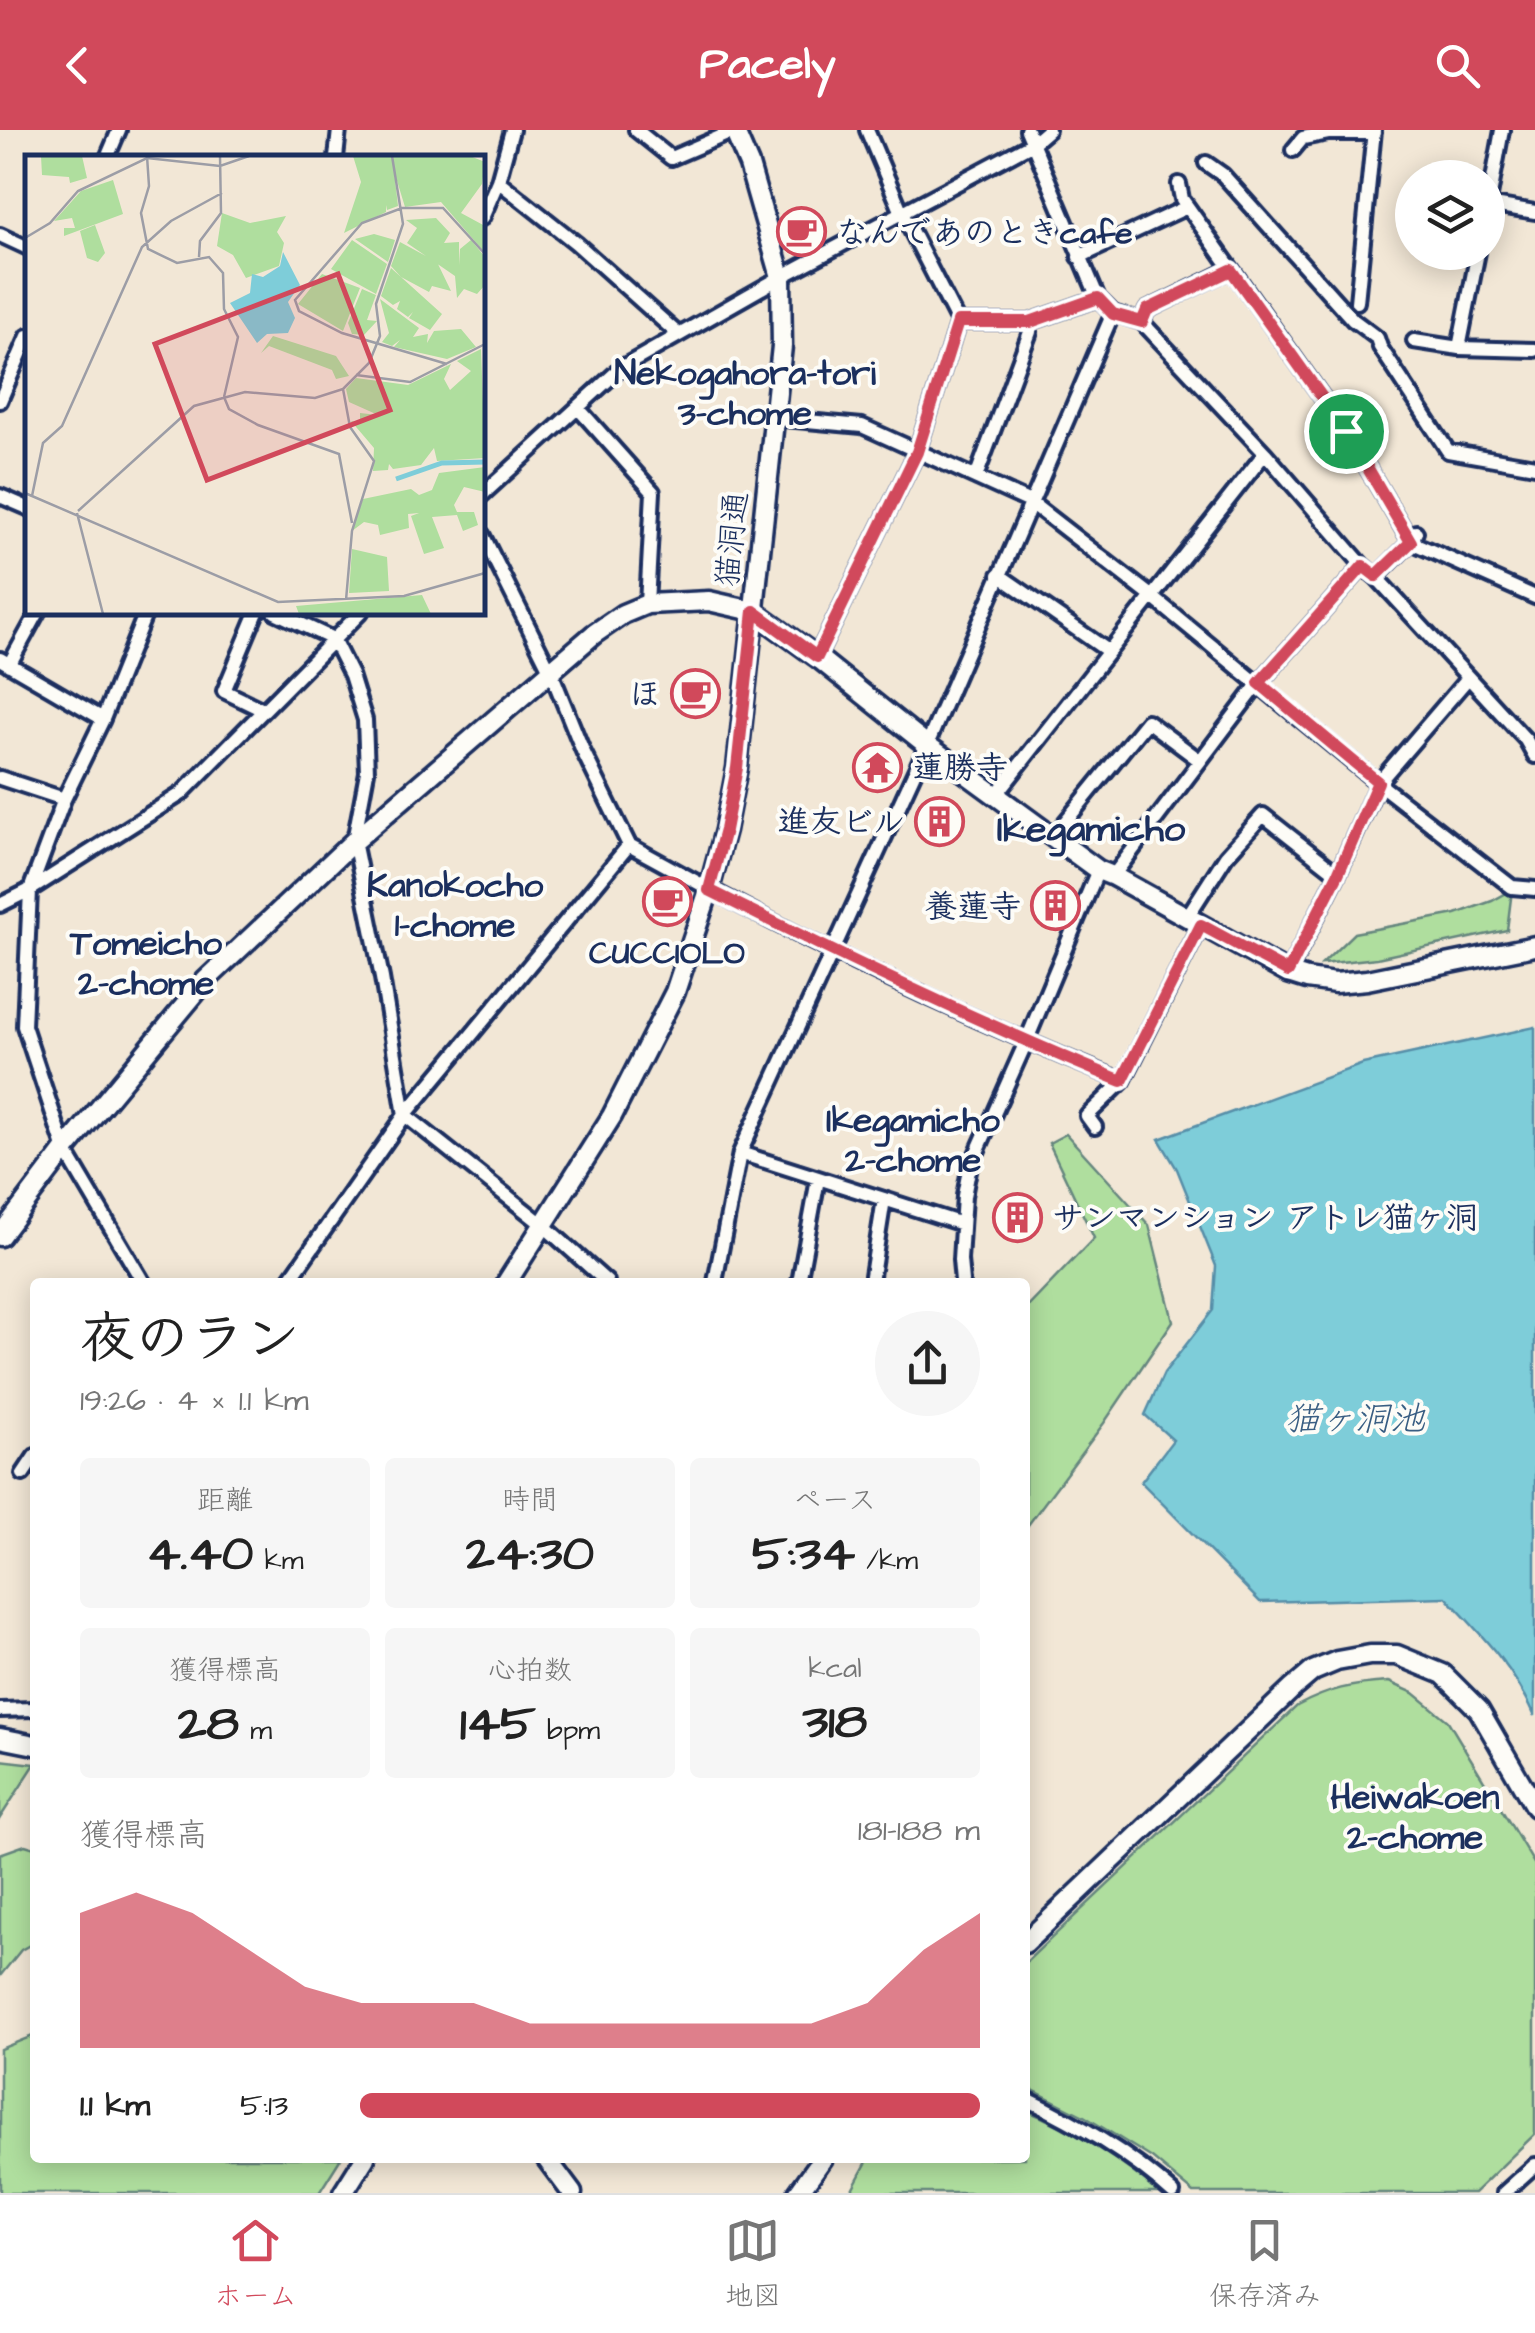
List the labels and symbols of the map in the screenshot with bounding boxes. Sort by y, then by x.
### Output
inset map [25,155,485,615]
cafe icon: なんであのときcafe [775,206,827,258]
place label: なんであのときcafe [836,211,1133,256]
district label: Nekogahora-tori 3-chome [614,349,876,438]
pin [1304,389,1389,474]
street label: 猫洞通 [705,489,760,589]
cafe icon: ほ [670,668,722,720]
place label: ほ [629,673,661,718]
temple icon: 蓮勝寺 [851,741,903,793]
place label: 蓮勝寺 [912,746,1008,791]
building icon: 進友ビル [914,795,966,847]
place label: 進友ビル [778,800,905,845]
district label: Ikegamicho [997,804,1186,857]
district label: Kanokocho 1-chome [367,861,544,950]
cafe icon: CUCCIOLO [641,876,693,928]
building icon: 養蓮寺 [1030,880,1082,932]
place label: 養蓮寺 [925,885,1021,930]
district label: Tomeicho 2-chome [69,919,222,1008]
place label: CUCCIOLO [589,931,745,976]
district label: Ikegamicho 2-chome [826,1096,1000,1185]
building icon: サンマンション アトレ猫ヶ洞 [991,1191,1043,1243]
place label: サンマンション アトレ猫ヶ洞 [1052,1196,1478,1241]
water label: 猫ヶ洞池 [1285,1395,1426,1444]
district label: Heiwakoen 2-chome [1330,1773,1500,1862]

